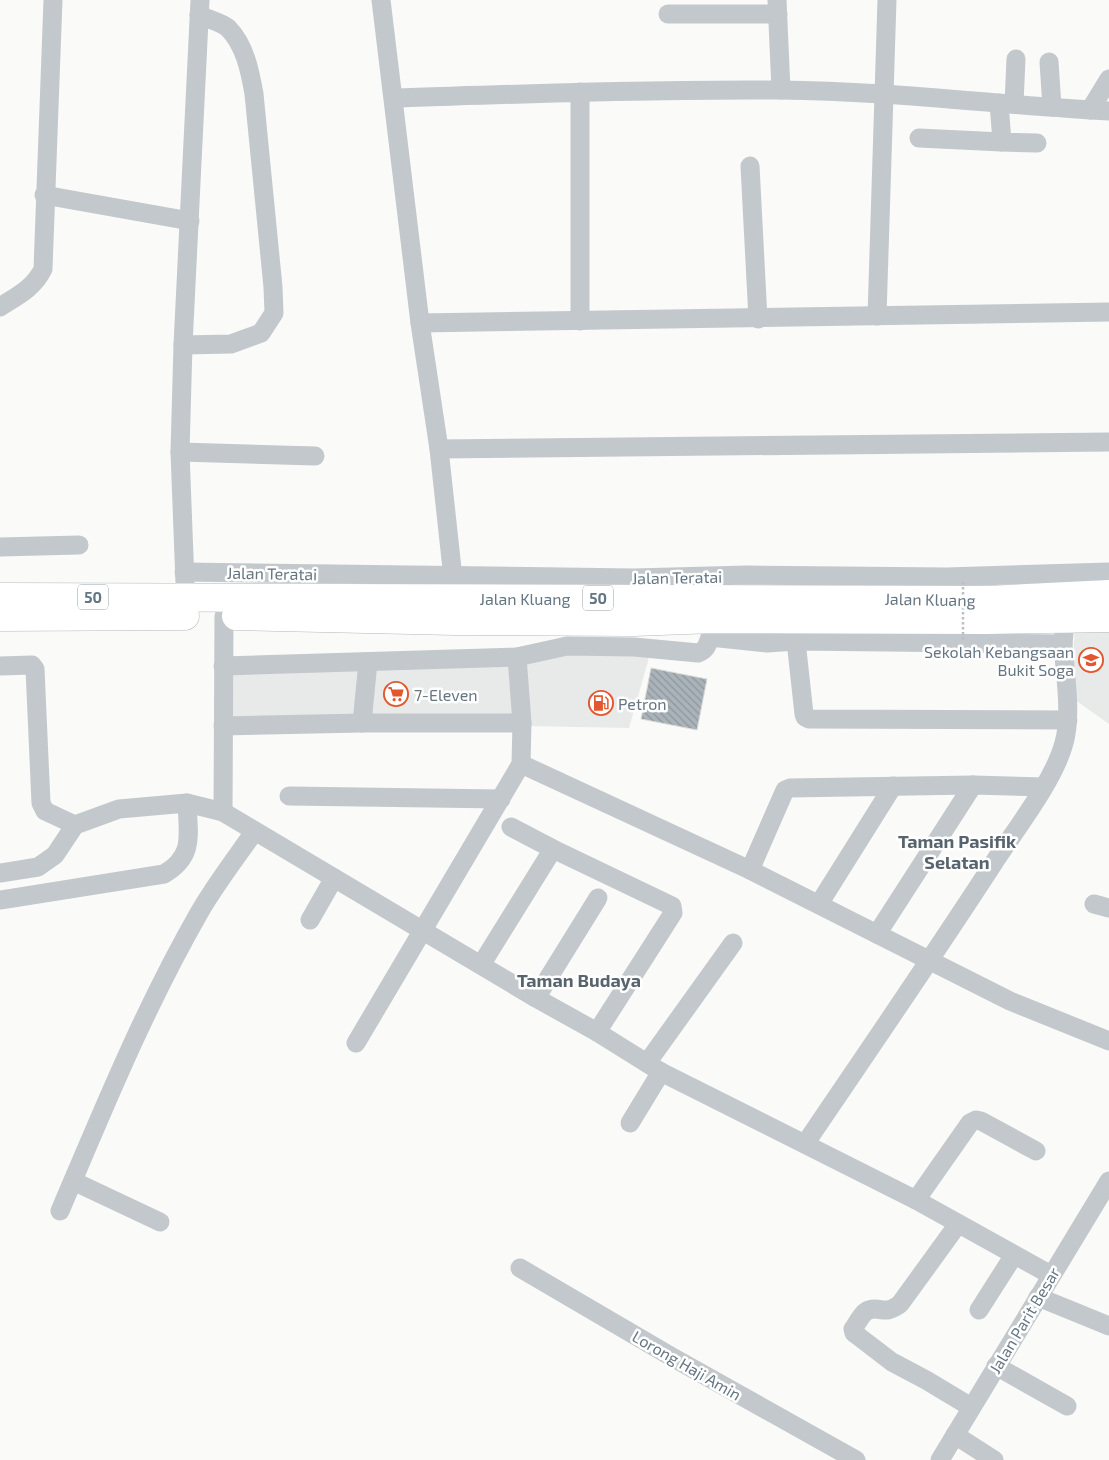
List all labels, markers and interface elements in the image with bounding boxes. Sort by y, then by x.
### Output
street label: Jalan Teratai [227,563,317,583]
street label: Jalan Teratai [632,567,722,587]
road number: 50 [78,584,108,610]
road number: 50 [583,586,613,610]
street label: Jalan Kluang [480,589,571,608]
street label: Jalan Kluang [884,589,976,609]
place label: Sekolah Kebangsaan Bukit Soga [924,642,1074,679]
school or university icon: Sekolah Kebangsaan Bukit Soga [1078,647,1104,673]
supermarket icon: 7-Eleven [383,681,409,707]
place label: 7-Eleven [414,685,478,704]
fuel station icon: Petron [588,690,614,716]
place label: Petron [618,694,667,713]
district label: Taman Pasifik Selatan [898,830,1016,873]
district label: Taman Budaya [517,969,641,991]
street label: Jalan Parit Besar [985,1263,1064,1377]
street label: Lorong Haji Amin [629,1326,745,1405]

